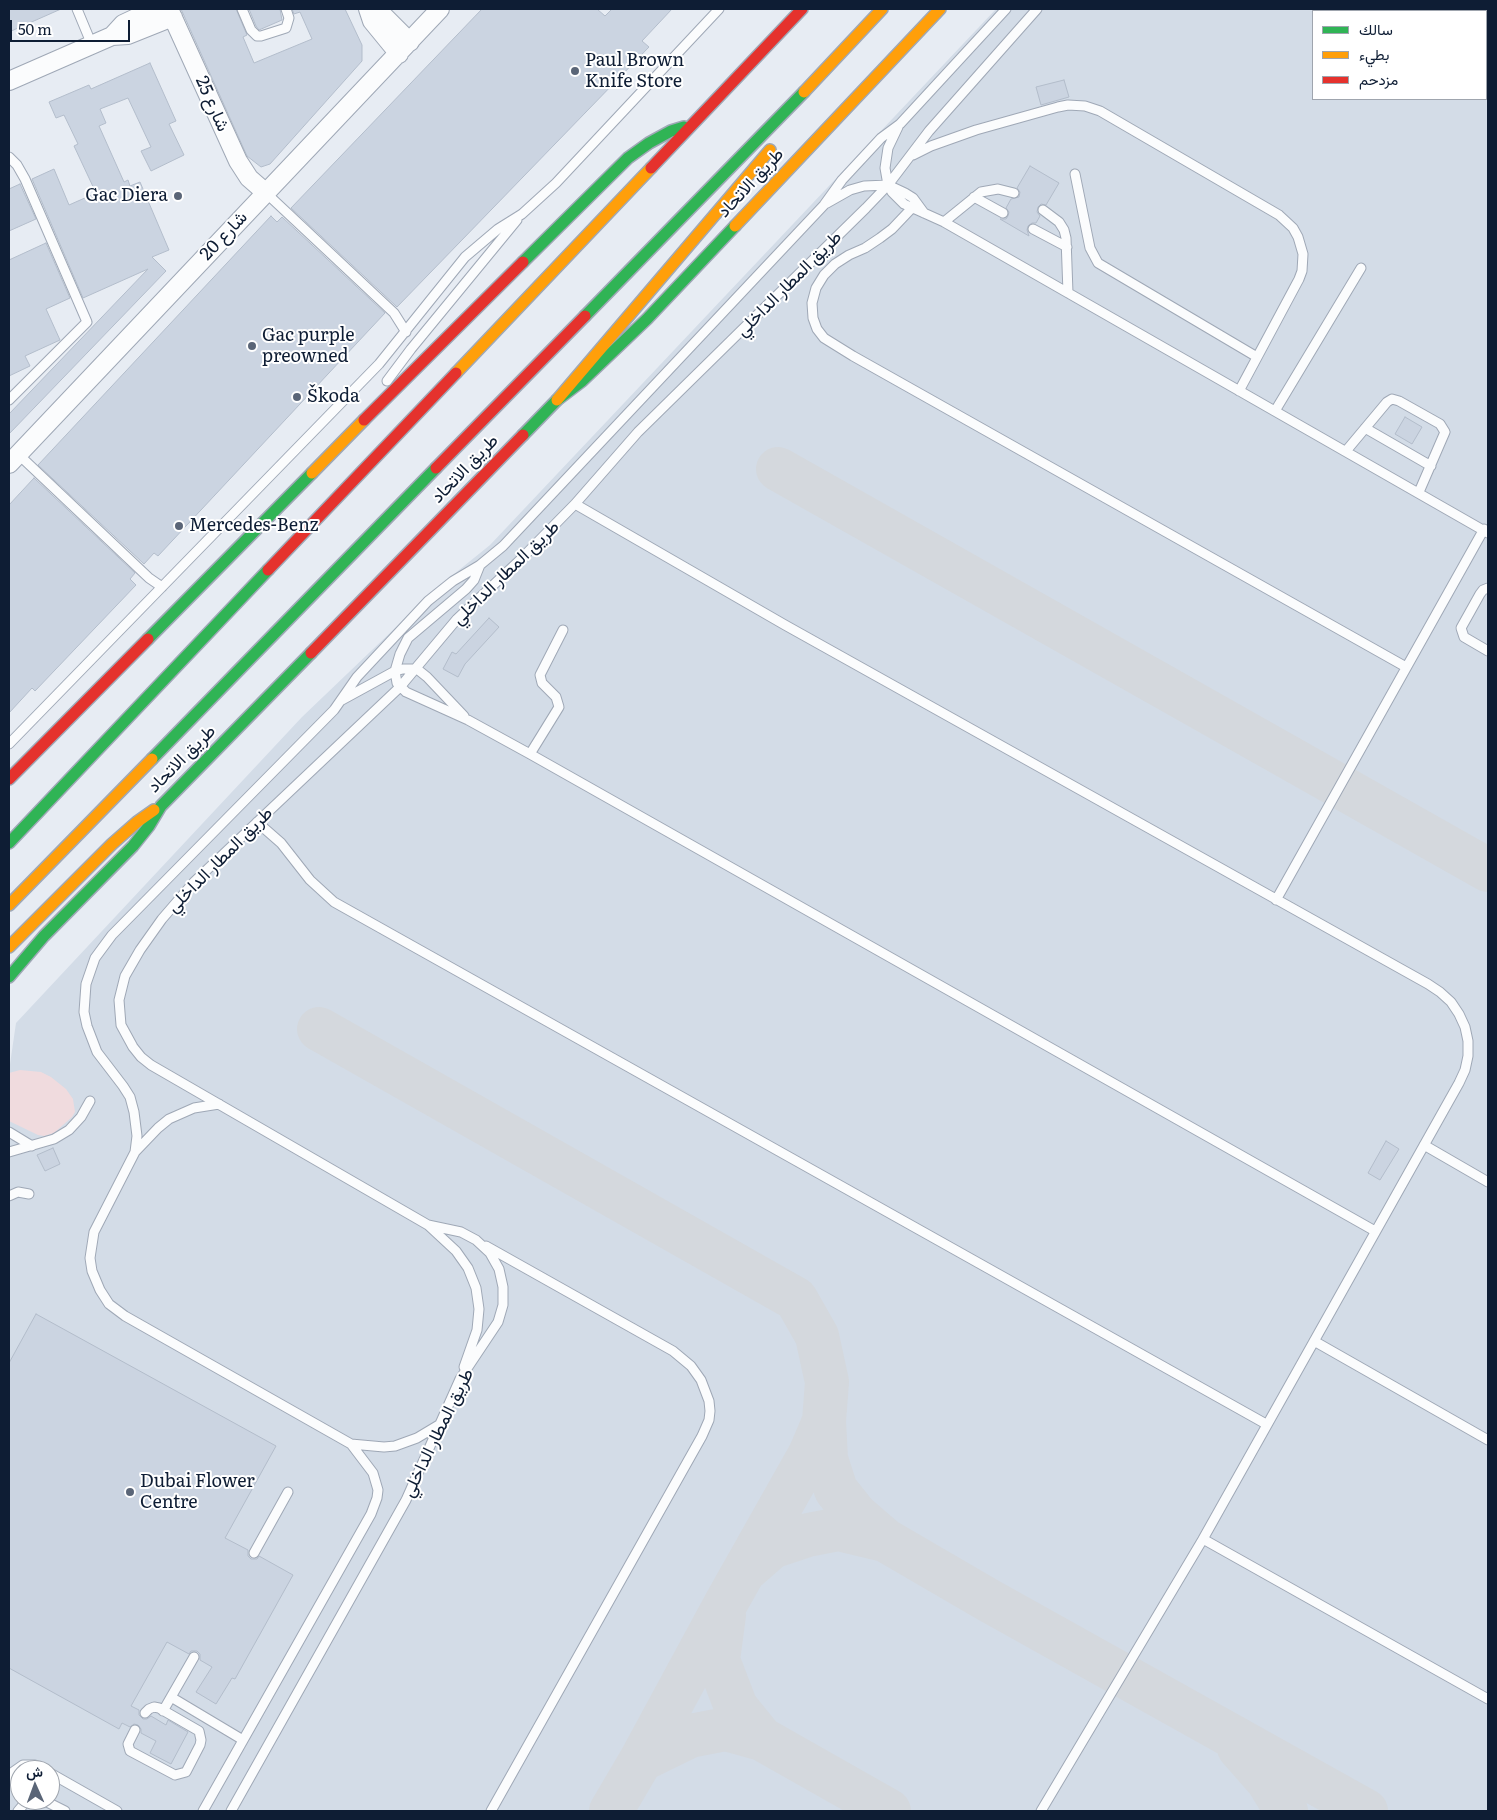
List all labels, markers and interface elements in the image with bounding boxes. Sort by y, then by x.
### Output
scale bar [12,10,132,42]
legend [1312,10,1487,100]
text: 50 m [18,17,52,40]
text: سالك [1359,17,1393,40]
text: بطيء [1359,42,1389,65]
place label: Paul Brown Knife Store [585,50,684,92]
marker: Paul Brown Knife Store [569,65,581,77]
text: مزدحم [1359,67,1398,90]
street label: شارع 25 [190,73,234,135]
street label: طريق الاتحاد [713,144,789,222]
place label: Gac Diera [85,185,168,207]
marker: Gac Diera [172,190,184,202]
street label: شارع 20 [196,207,252,265]
street label: طريق المطار الداخلي [732,227,846,341]
place label: Gac purple preowned [262,325,355,368]
marker: Gac purple preowned [246,340,258,352]
place label: Škoda [307,386,360,408]
marker: Škoda [291,391,303,403]
street label: طريق الاتحاد [427,430,503,508]
place label: Mercedes-Benz [189,515,319,537]
street label: طريق المطار الداخلي [448,516,564,630]
marker: Mercedes-Benz [173,520,185,532]
street label: طريق الاتحاد [144,721,220,797]
street label: طريق المطار الداخلي [163,803,277,917]
street label: طريق المطار الداخلي [397,1365,479,1501]
place label: Dubai Flower Centre [140,1471,255,1514]
marker: Dubai Flower Centre [124,1486,136,1498]
north arrow [10,1760,60,1810]
text: ش [26,1761,43,1781]

